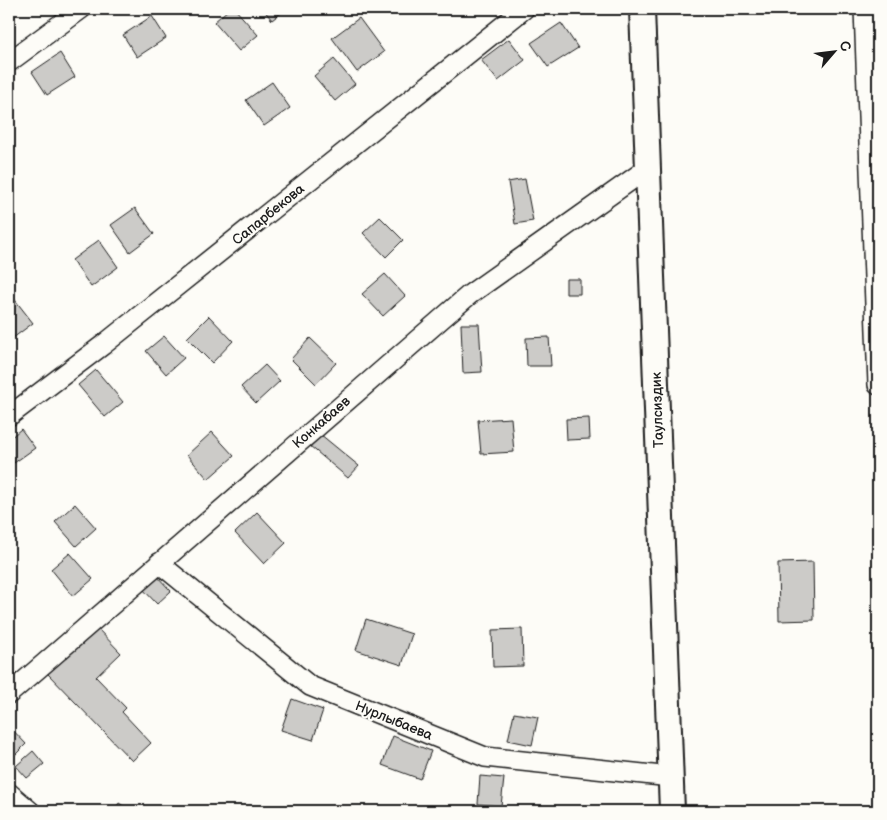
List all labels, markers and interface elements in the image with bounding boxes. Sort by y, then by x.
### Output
north arrow [810,28,860,78]
text: С [835,38,855,55]
street label: Сапарбекова [229,180,308,249]
street label: Таулсиздик [648,371,667,448]
street label: Конкабаев [289,392,354,452]
street label: Нурлыбаева [353,697,436,744]

